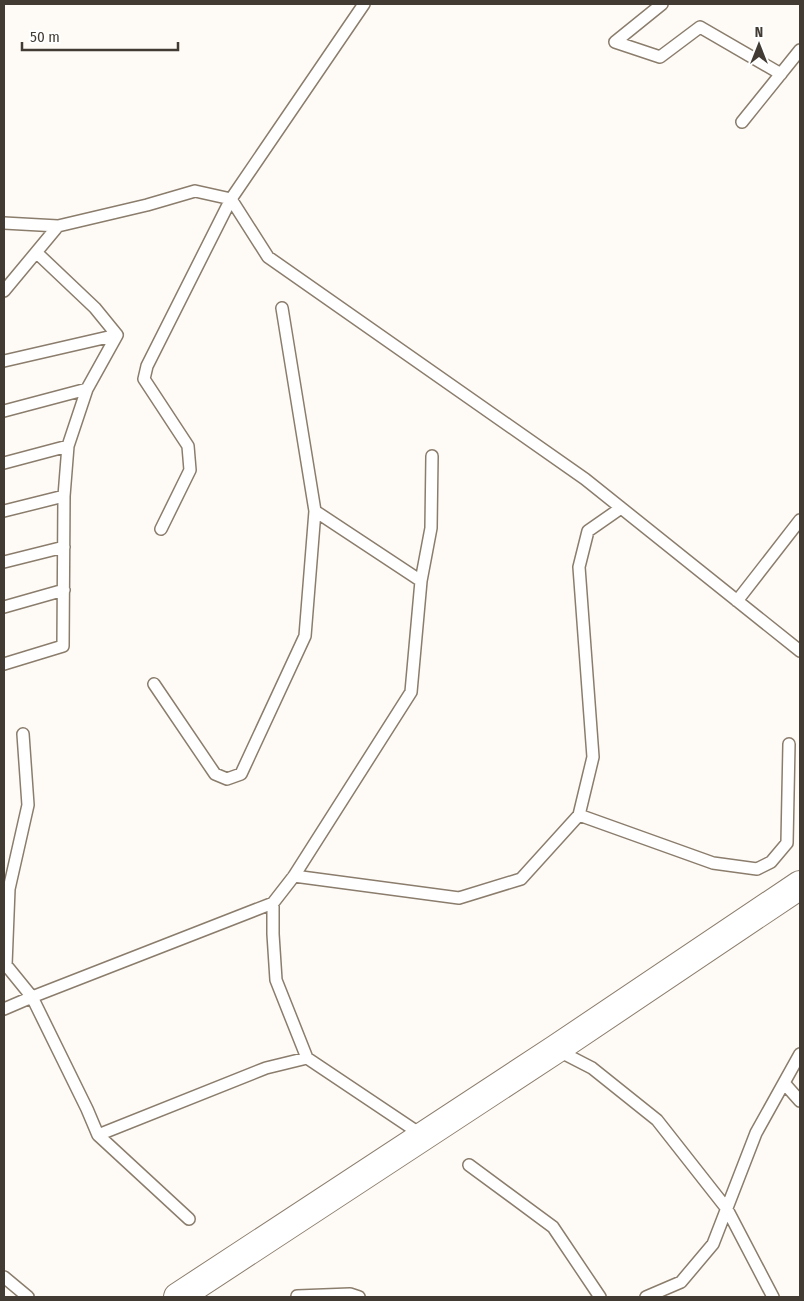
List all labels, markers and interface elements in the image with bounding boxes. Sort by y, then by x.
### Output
scale bar [22,20,179,52]
north arrow [734,20,784,70]
text: N [755,24,763,41]
text: 50 m [30,28,60,46]

